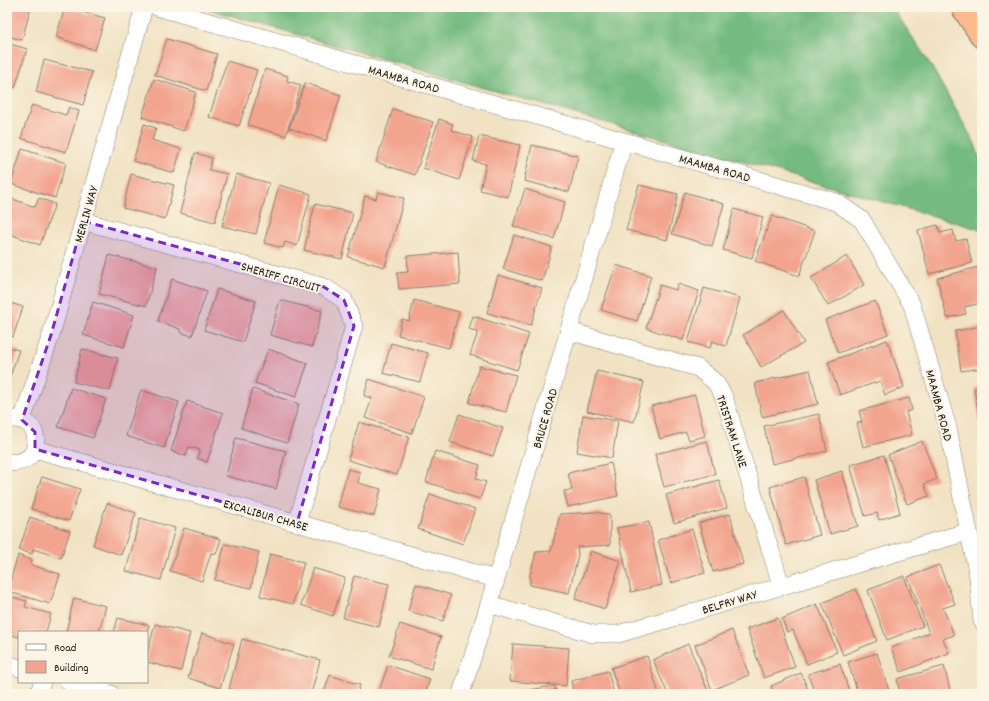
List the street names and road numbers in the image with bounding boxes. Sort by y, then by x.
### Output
street label: MAAMBA ROAD [365,61,441,100]
street label: MAAMBA ROAD [676,150,752,189]
street label: MERLIN WAY [70,183,105,245]
street label: SHERIFF CIRCUIT [238,258,322,299]
street label: MAAMBA ROAD [919,368,956,444]
street label: BRUCE ROAD [529,386,564,451]
street label: TRISTRAM LANE [710,393,751,471]
street label: EXCALIBUR CHASE [221,495,310,538]
street label: BELFRY WAY [700,586,761,621]

